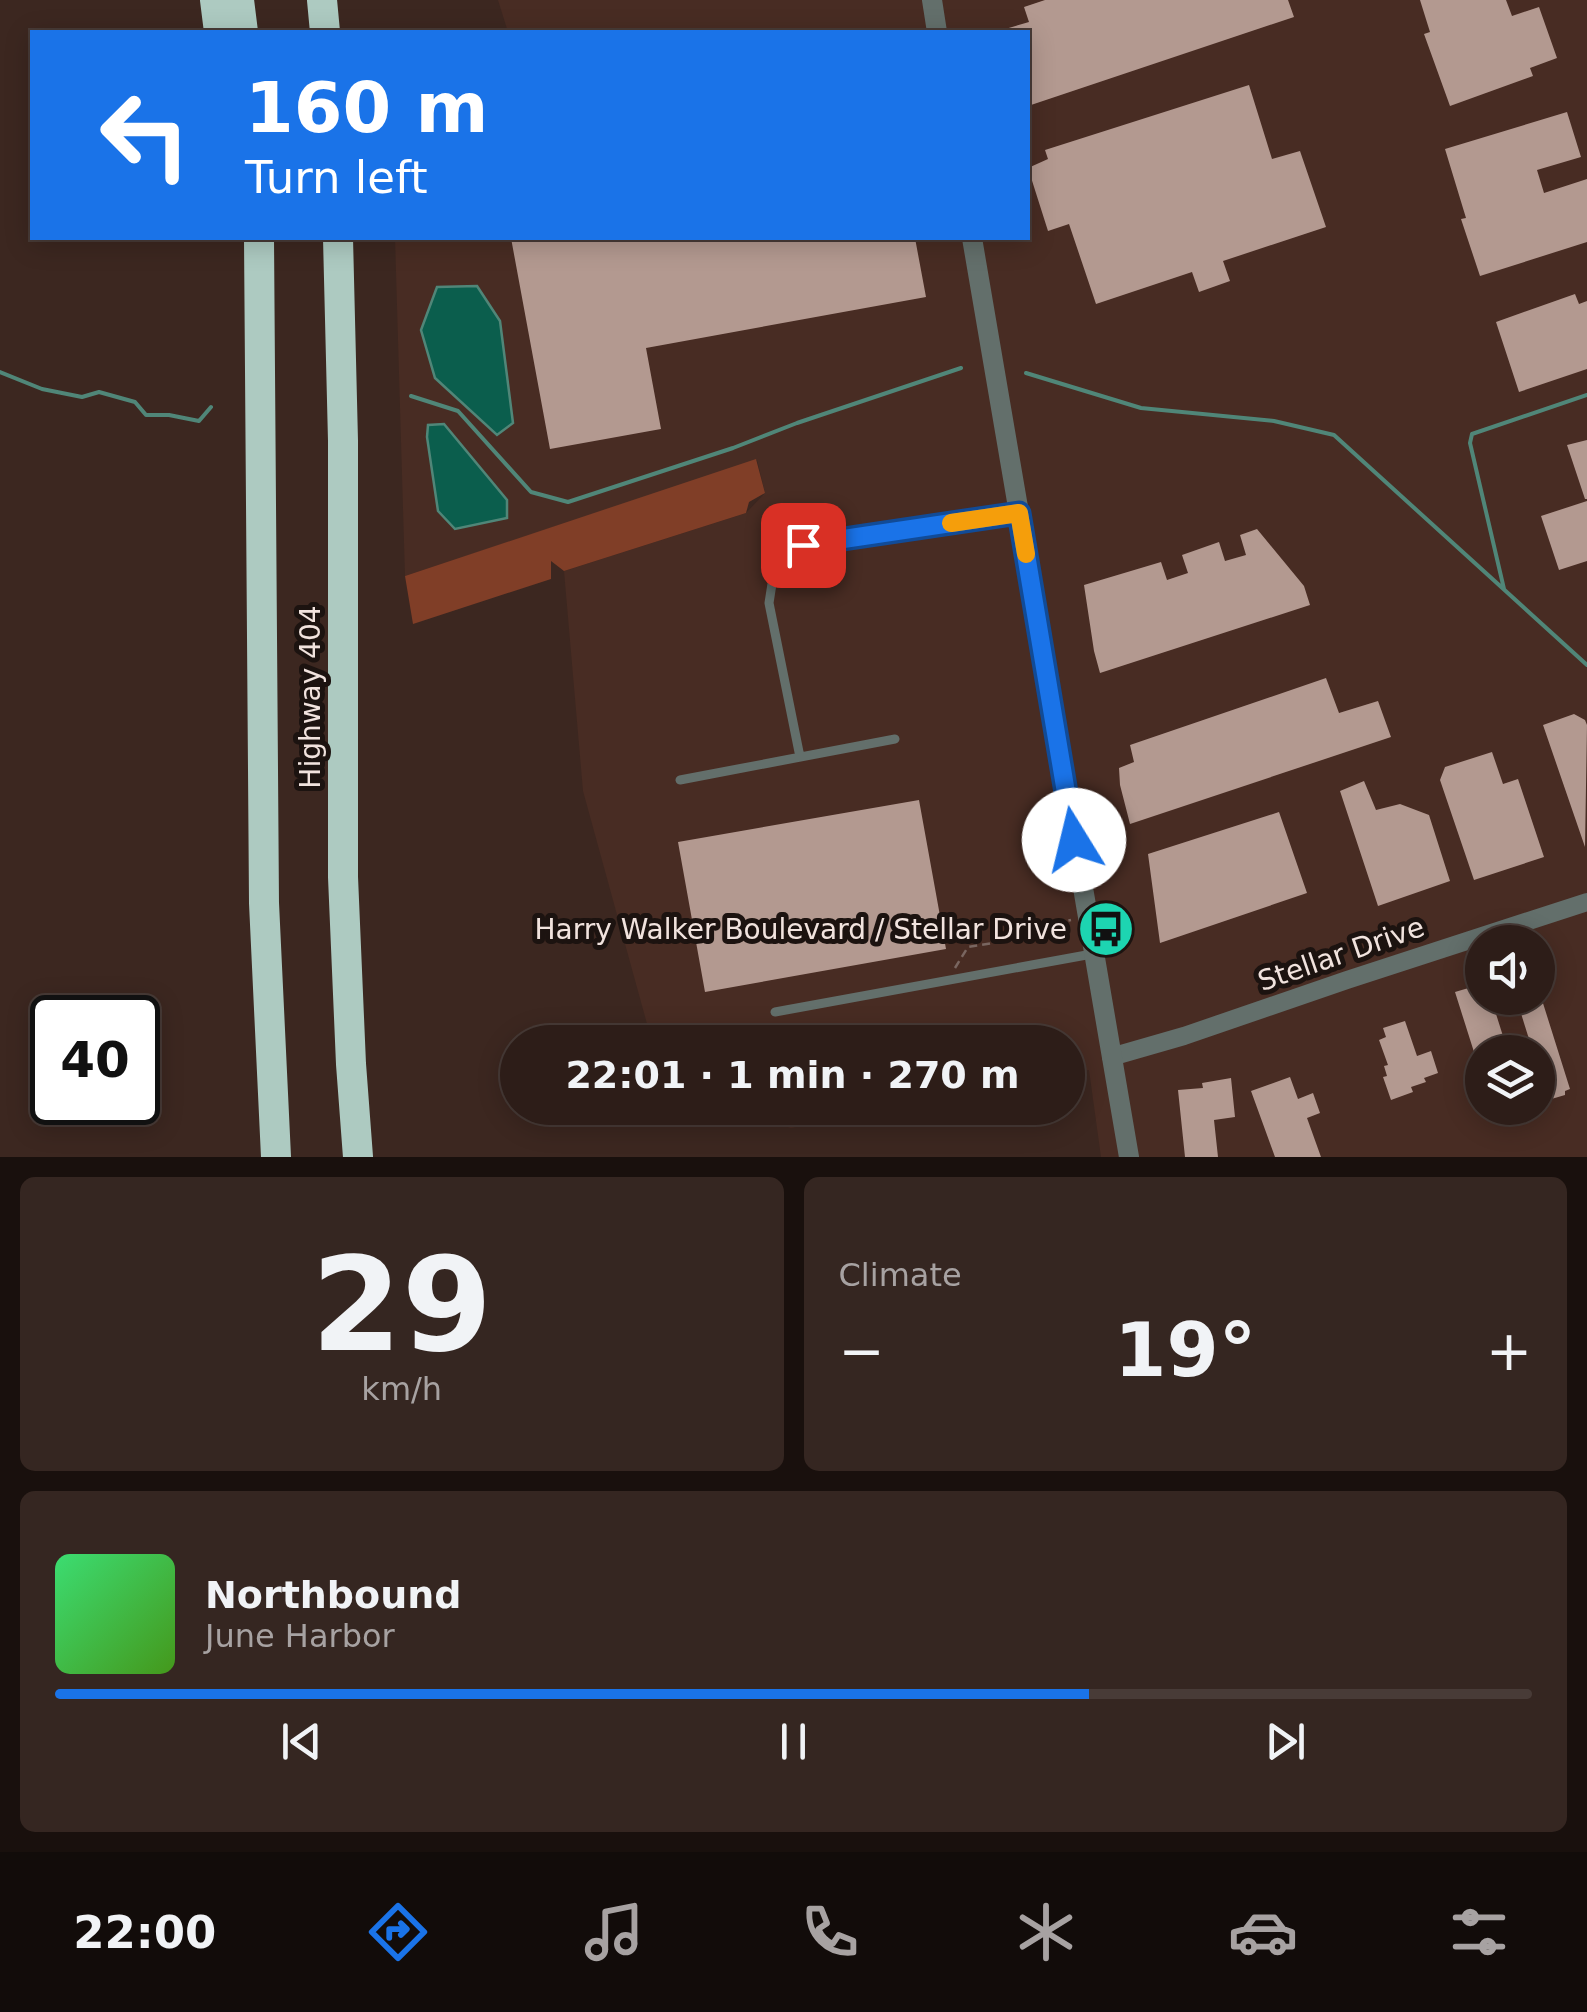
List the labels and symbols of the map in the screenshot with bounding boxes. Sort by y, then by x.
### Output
pin [761,503,846,588]
street label: Highway 404 [294,605,327,789]
position arrow [1022,788,1126,892]
bus stop icon: Harry Walker Boulevard / Stellar Drive [1076,899,1136,959]
street label: Stellar Drive [1253,910,1429,998]
place label: Harry Walker Boulevard / Stellar Drive [534,913,1067,946]
speed limit sign: 40 [30,995,160,1125]

